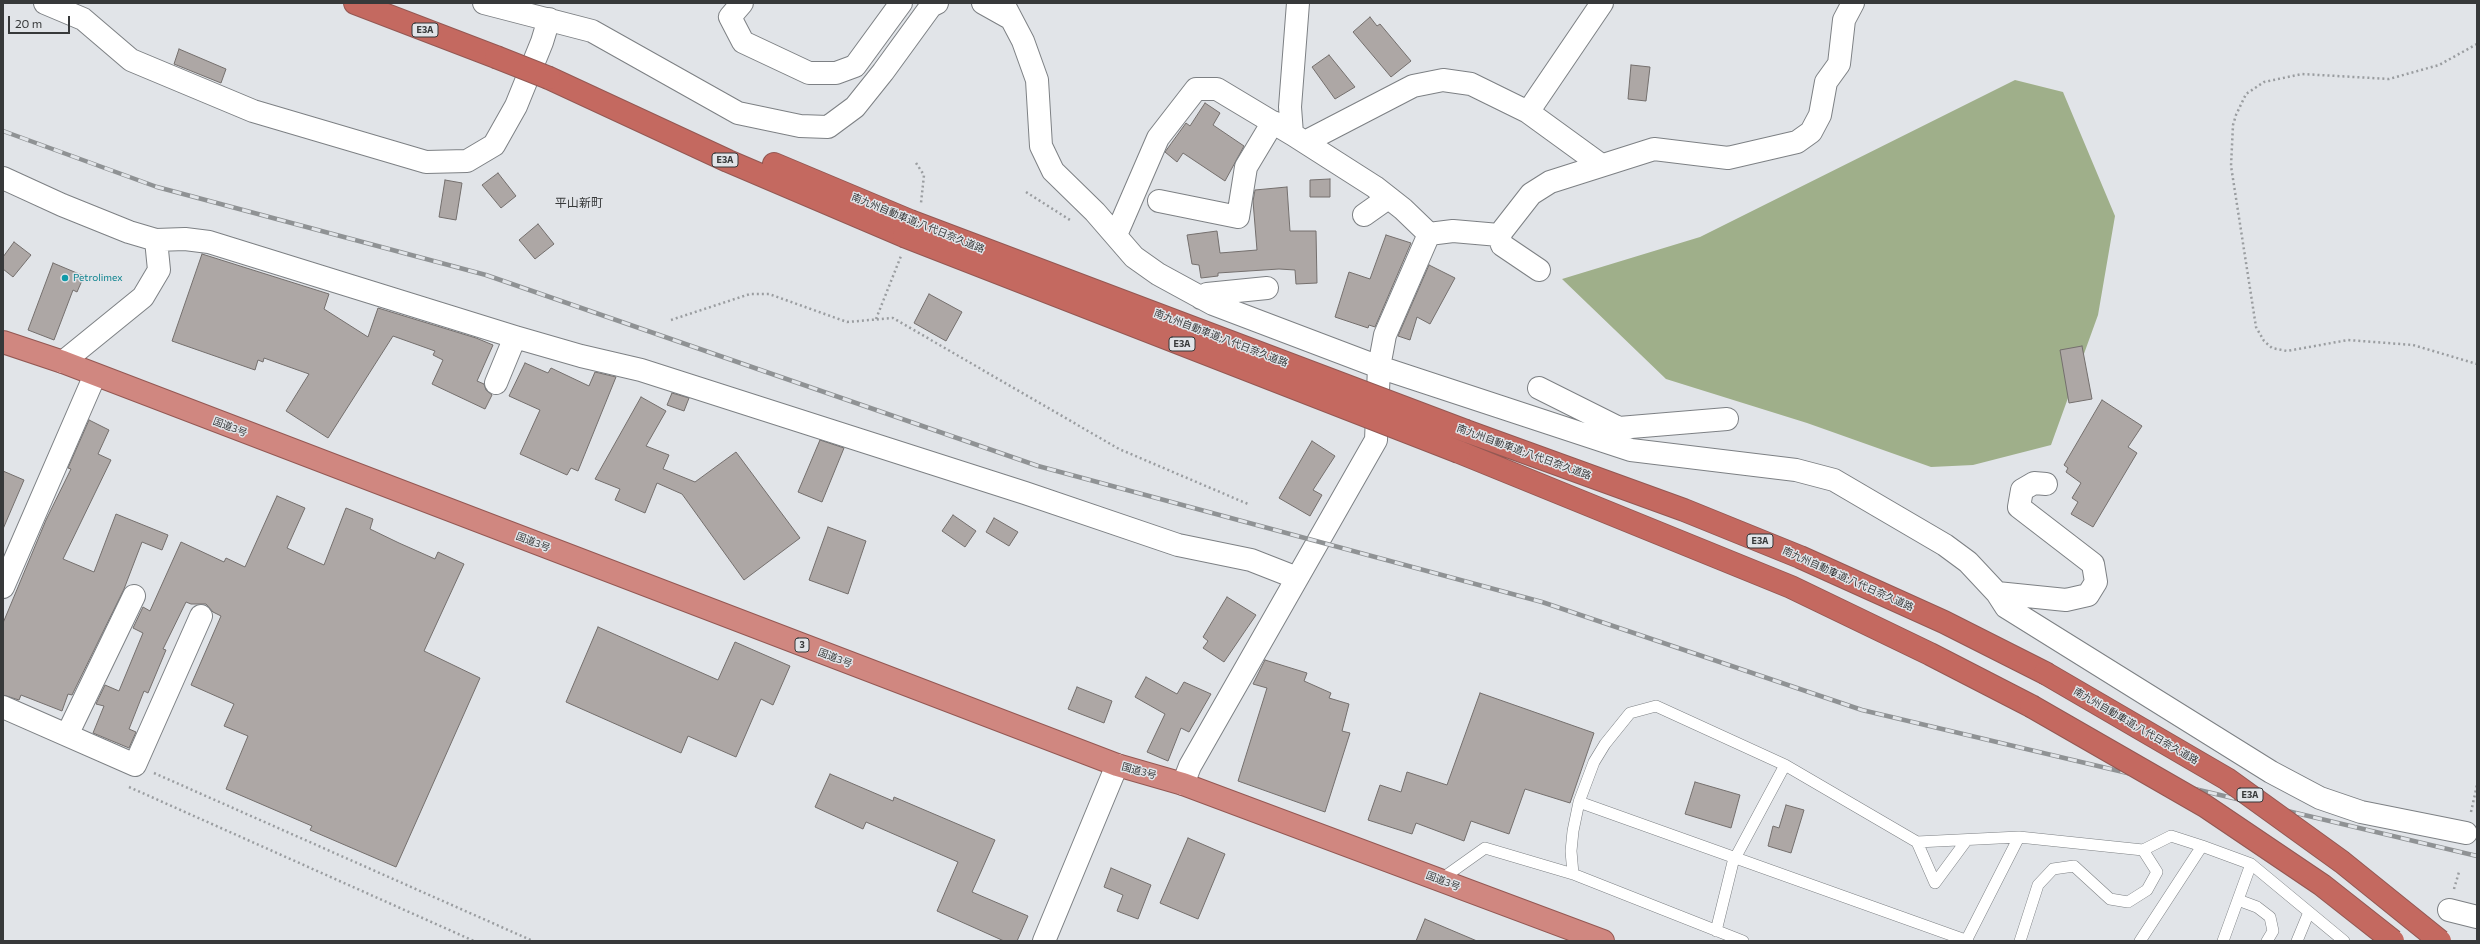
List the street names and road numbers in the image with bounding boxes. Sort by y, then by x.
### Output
road number: E3A [412,23,438,37]
road number: E3A [712,153,738,167]
street label: 南九州自動車道;八代日奈久道路 [850,191,986,255]
street label: 南九州自動車道;八代日奈久道路 [1152,307,1290,369]
road number: E3A [1169,337,1195,351]
street label: 国道3号 [211,415,249,439]
street label: 南九州自動車道;八代日奈久道路 [1455,422,1593,482]
street label: 国道3号 [514,530,552,554]
road number: E3A [1747,534,1773,548]
street label: 南九州自動車道;八代日奈久道路 [1781,545,1915,613]
road number: 3 [795,638,809,652]
street label: 国道3号 [816,646,854,670]
street label: 南九州自動車道;八代日奈久道路 [2071,685,2201,767]
street label: 国道3号 [1120,761,1158,781]
road number: E3A [2237,788,2263,802]
street label: 国道3号 [1424,869,1462,893]

